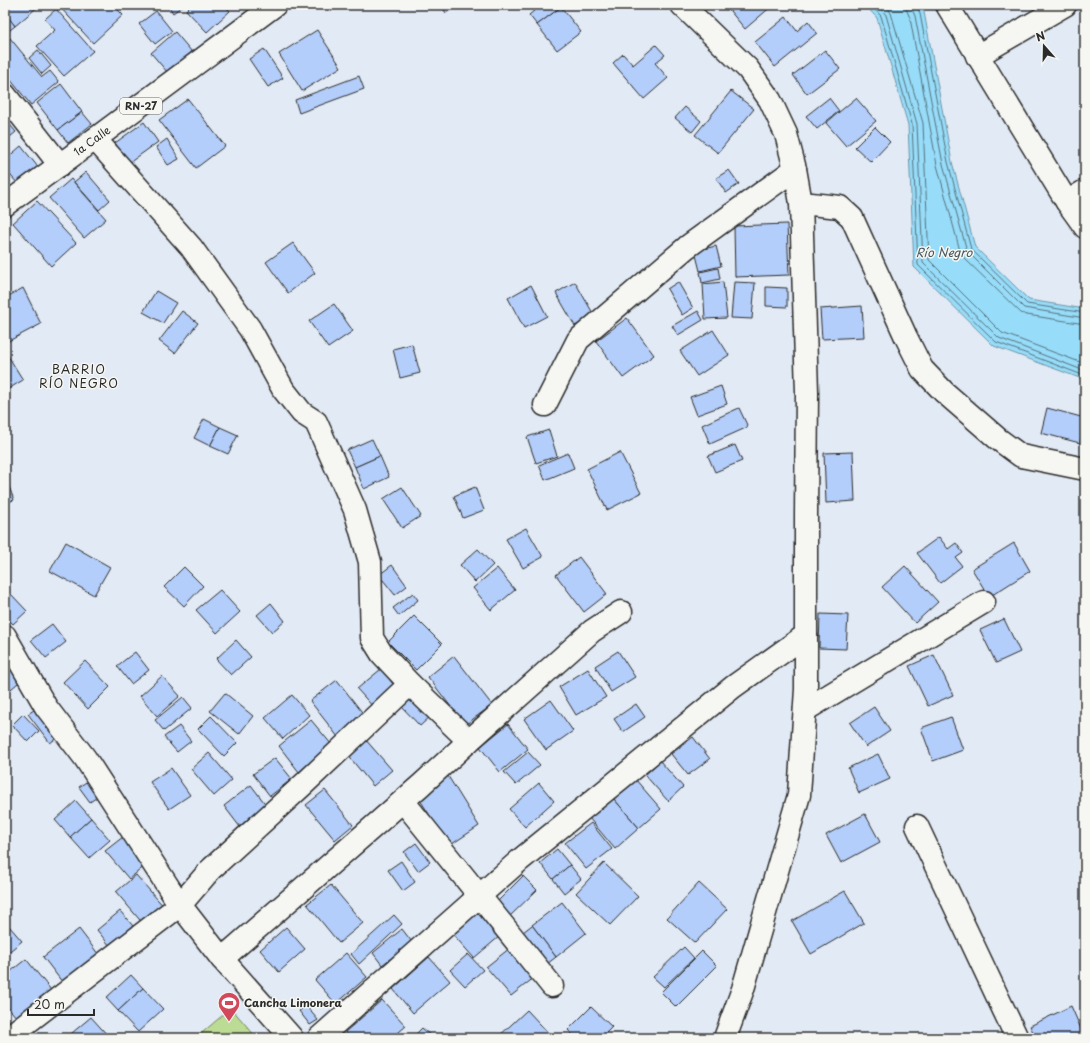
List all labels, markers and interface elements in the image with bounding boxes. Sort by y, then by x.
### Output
north arrow [1024,26,1064,66]
text: N [1033,27,1048,46]
road number: RN-27 [120,98,162,114]
street label: 1a Calle [70,121,114,160]
water label: Río Negro [916,243,974,261]
district label: BARRIO RÍO NEGRO [39,360,119,392]
sports icon: Cancha Limonera [216,990,242,1023]
scale bar [28,991,94,1017]
place label: Cancha Limonera [244,994,342,1011]
text: 20 m [34,995,65,1013]

